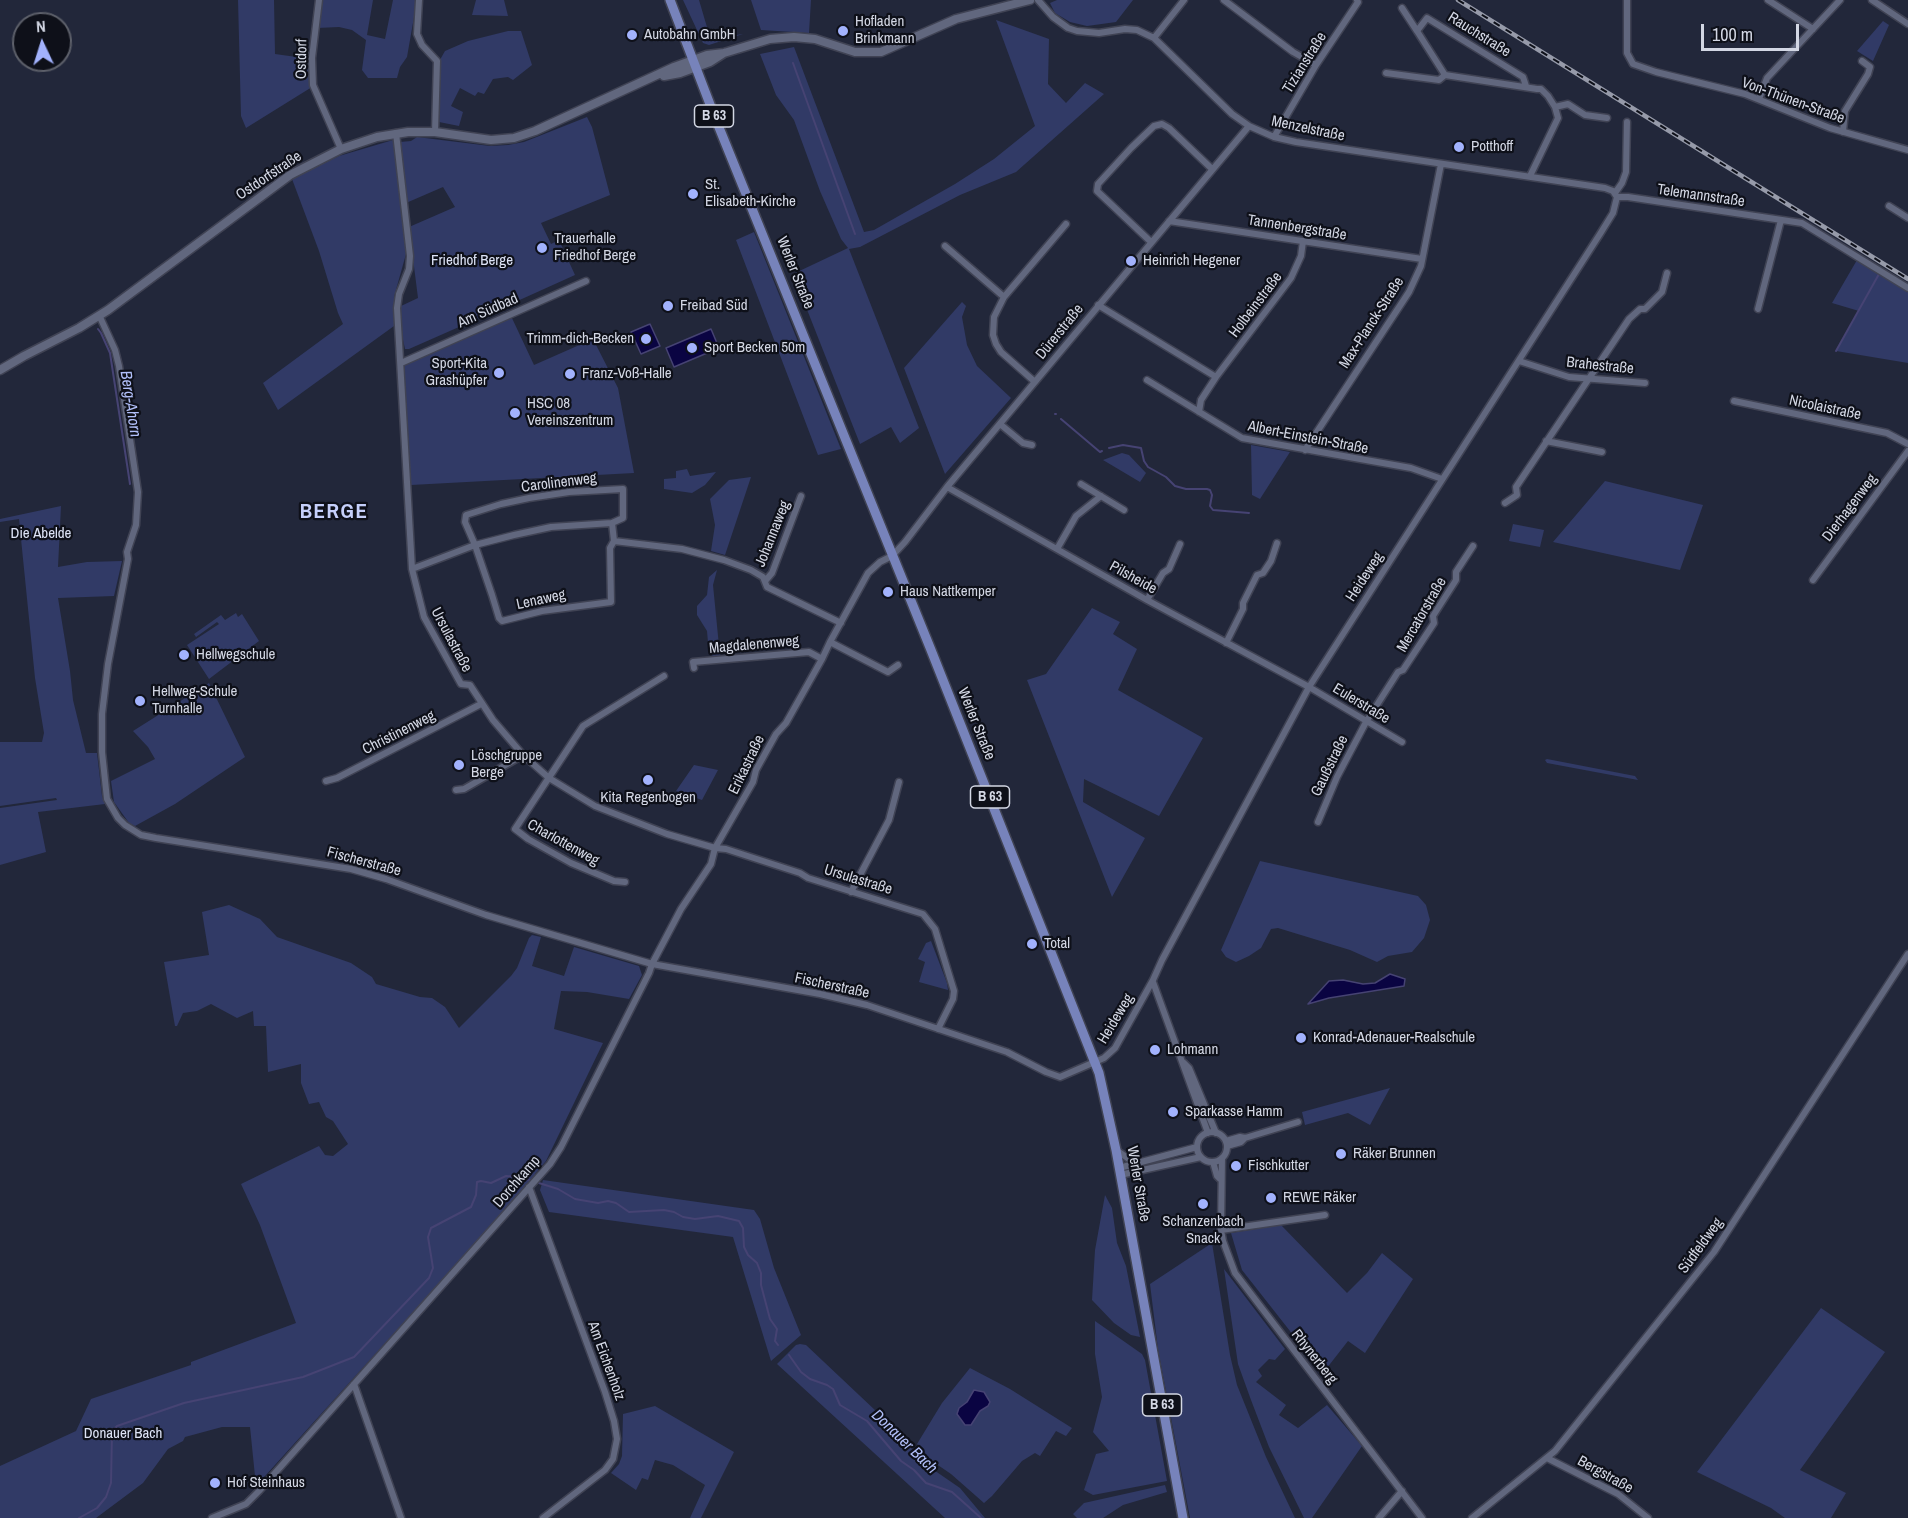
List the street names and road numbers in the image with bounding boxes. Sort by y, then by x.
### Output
street label: Rauchstraße [1444,9,1514,61]
street label: Tizianstraße [1279,29,1331,97]
street label: Ostdorf [293,39,311,79]
street label: Von-Thünen-Straße [1739,74,1847,128]
road number: B 63 [694,105,734,127]
street label: Menzelstraße [1270,112,1346,146]
street label: Ostdorfstraße [233,148,305,204]
street label: Telemannstraße [1656,181,1746,211]
street label: Tannenbergstraße [1246,211,1348,245]
street label: Werler Straße [772,234,818,312]
street label: Holbeinstraße [1226,269,1286,341]
street label: Max-Planck-Straße [1336,274,1408,372]
street label: Am Südbad [455,290,521,332]
street label: Dürerstraße [1032,301,1088,363]
street label: Brahestraße [1565,354,1635,378]
street label: Nicolaistraße [1787,392,1863,424]
street label: Albert-Einstein-Straße [1246,417,1370,459]
street label: Carolinenweg [520,469,598,497]
street label: Dierhagenweg [1819,471,1881,545]
street label: Johannaweg [752,498,794,570]
street label: Heideweg [1342,549,1388,605]
street label: Pilsheide [1106,558,1160,598]
street label: Mercatorstraße [1393,574,1451,656]
street label: Lenaweg [515,586,567,614]
street label: Ursulastraße [427,605,475,675]
street label: Magdalenenweg [708,632,800,658]
street label: Eulerstraße [1329,680,1393,728]
street label: Werler Straße [953,685,999,763]
street label: Christinenweg [360,707,438,759]
street label: Erikastraße [725,732,769,798]
street label: Gaußstraße [1308,733,1352,799]
road number: B 63 [970,786,1010,808]
street label: Charlottenweg [524,816,602,870]
street label: Fischerstraße [325,843,403,881]
street label: Ursulastraße [822,861,894,899]
street label: Fischerstraße [793,969,871,1003]
street label: Heideweg [1094,991,1138,1047]
street label: Werler Straße [1123,1145,1153,1223]
street label: Dorchkamp [490,1152,544,1212]
street label: Südfeldweg [1675,1215,1727,1277]
street label: Am Eichenholz [583,1319,629,1403]
street label: Rhynerberg [1287,1326,1341,1388]
road number: B 63 [1142,1394,1182,1416]
street label: Bergstraße [1574,1452,1636,1498]

